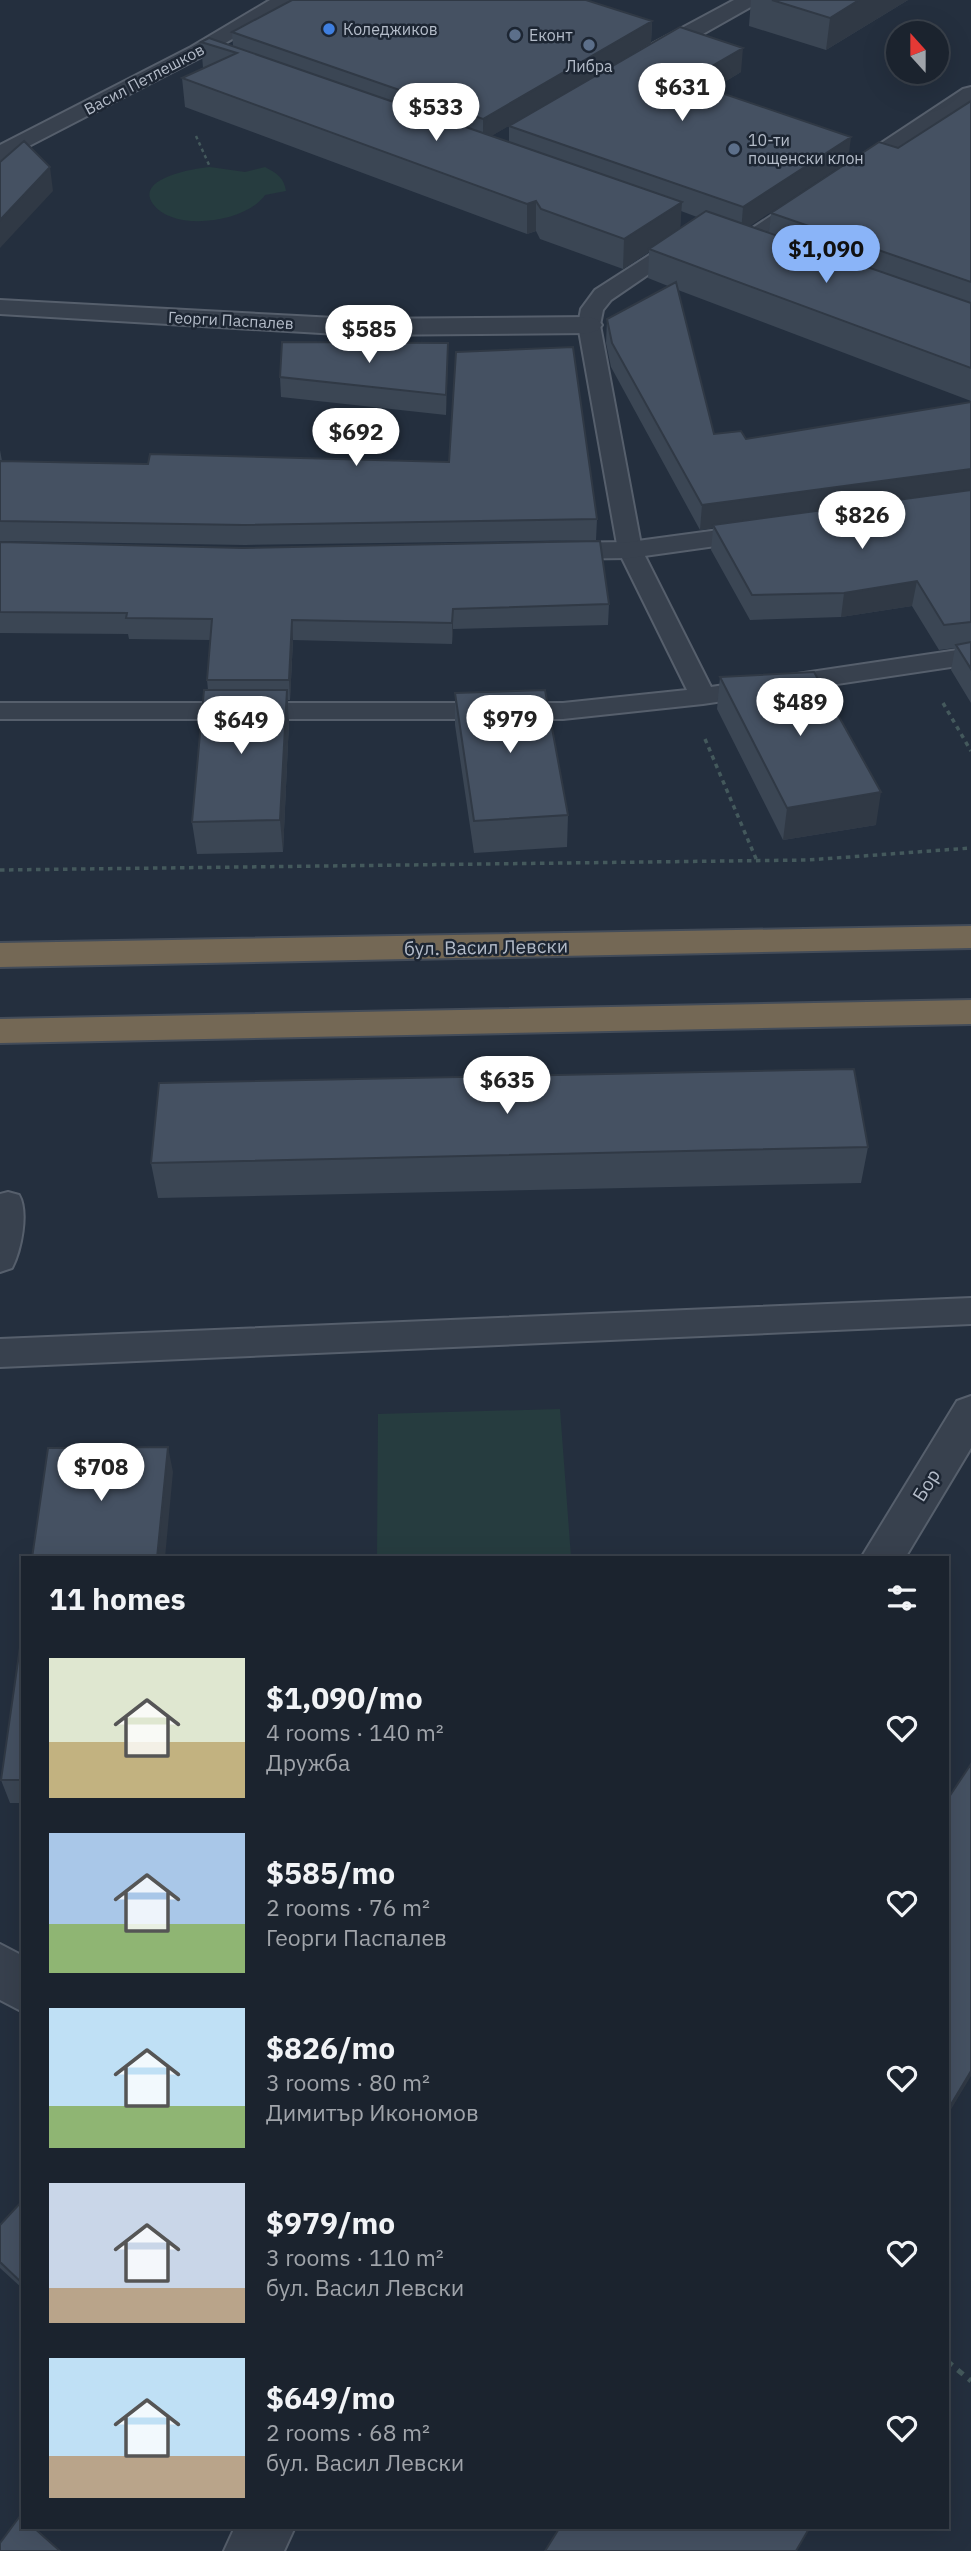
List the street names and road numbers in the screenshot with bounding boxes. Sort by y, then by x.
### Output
street label: Васил Петлешков [81,39,207,119]
street label: Георги Паспалев [168,307,294,333]
street label: бул. Васил Левски [404,934,568,960]
street label: Бор [907,1464,945,1506]

